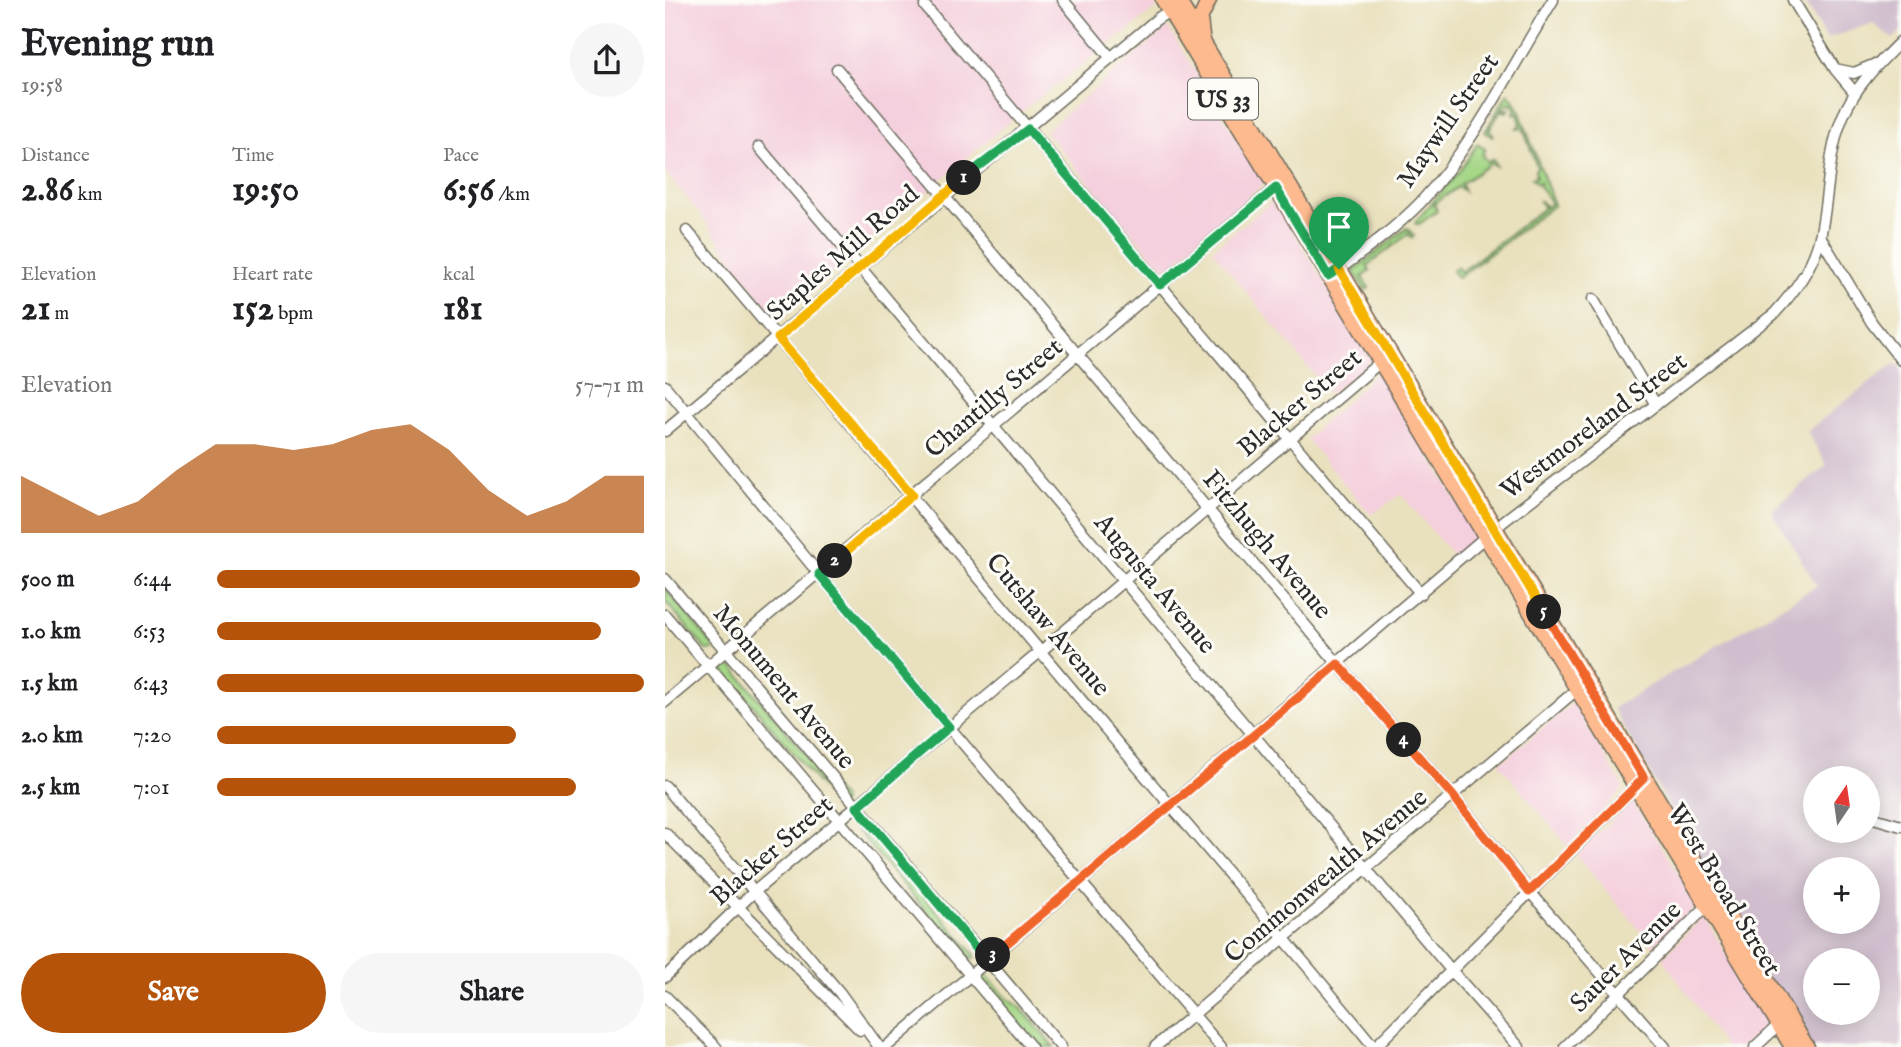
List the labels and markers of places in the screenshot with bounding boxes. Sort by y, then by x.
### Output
pin: 1 [947,160,981,196]
pin [1309,197,1369,269]
pin: 2 [817,544,853,578]
pin: 5 [1527,594,1561,630]
pin: 4 [1387,722,1421,758]
pin: 3 [975,937,1011,972]

